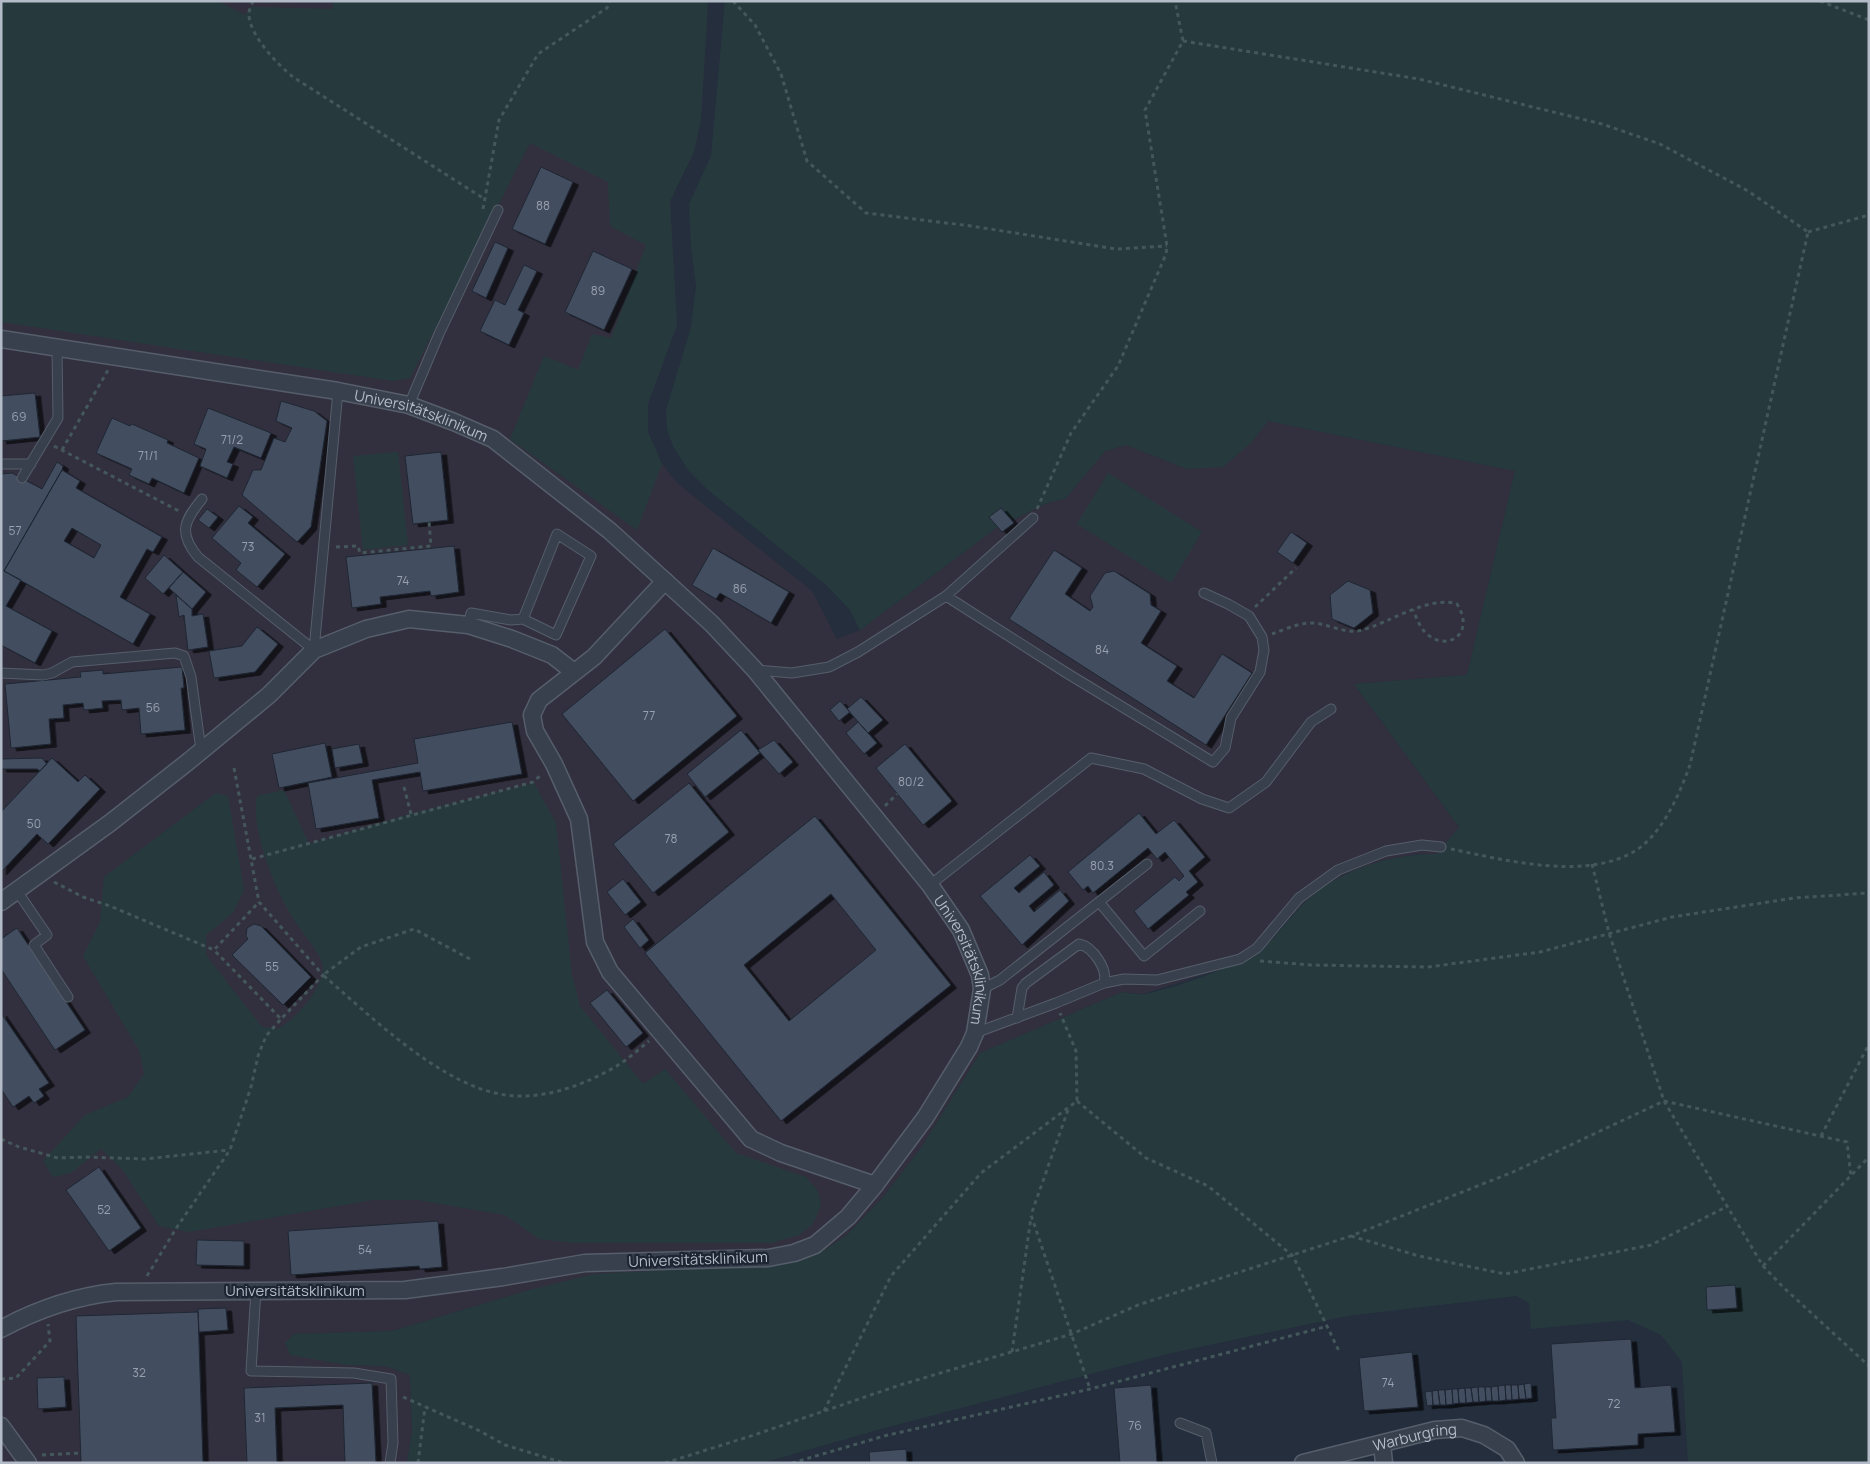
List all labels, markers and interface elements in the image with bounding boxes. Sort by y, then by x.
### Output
house number: 88 [536,197,550,214]
house number: 89 [591,282,605,299]
street label: Universitätsklinikum [353,384,492,446]
house number: 69 [12,408,26,425]
house number: 71/2 [221,431,243,448]
house number: 71/1 [138,447,158,464]
house number: 57 [9,522,21,539]
house number: 73 [242,538,254,555]
house number: 74 [397,572,409,589]
house number: 86 [733,580,747,597]
house number: 84 [1095,641,1109,658]
house number: 56 [146,699,160,716]
house number: 77 [643,707,655,724]
house number: 80/2 [898,773,924,790]
house number: 50 [27,815,41,832]
house number: 78 [665,830,678,847]
house number: 80.3 [1090,857,1114,874]
street label: Universitätsklinikum [929,891,993,1026]
house number: 55 [265,958,279,975]
house number: 52 [97,1201,111,1218]
house number: 54 [358,1241,372,1258]
street label: Universitätsklinikum [628,1246,768,1272]
street label: Universitätsklinikum [225,1280,365,1301]
house number: 32 [132,1364,146,1381]
house number: 74 [1382,1374,1394,1391]
house number: 72 [1608,1395,1621,1412]
house number: 31 [254,1409,266,1426]
house number: 76 [1128,1417,1142,1434]
street label: Warburgring [1370,1418,1457,1456]

